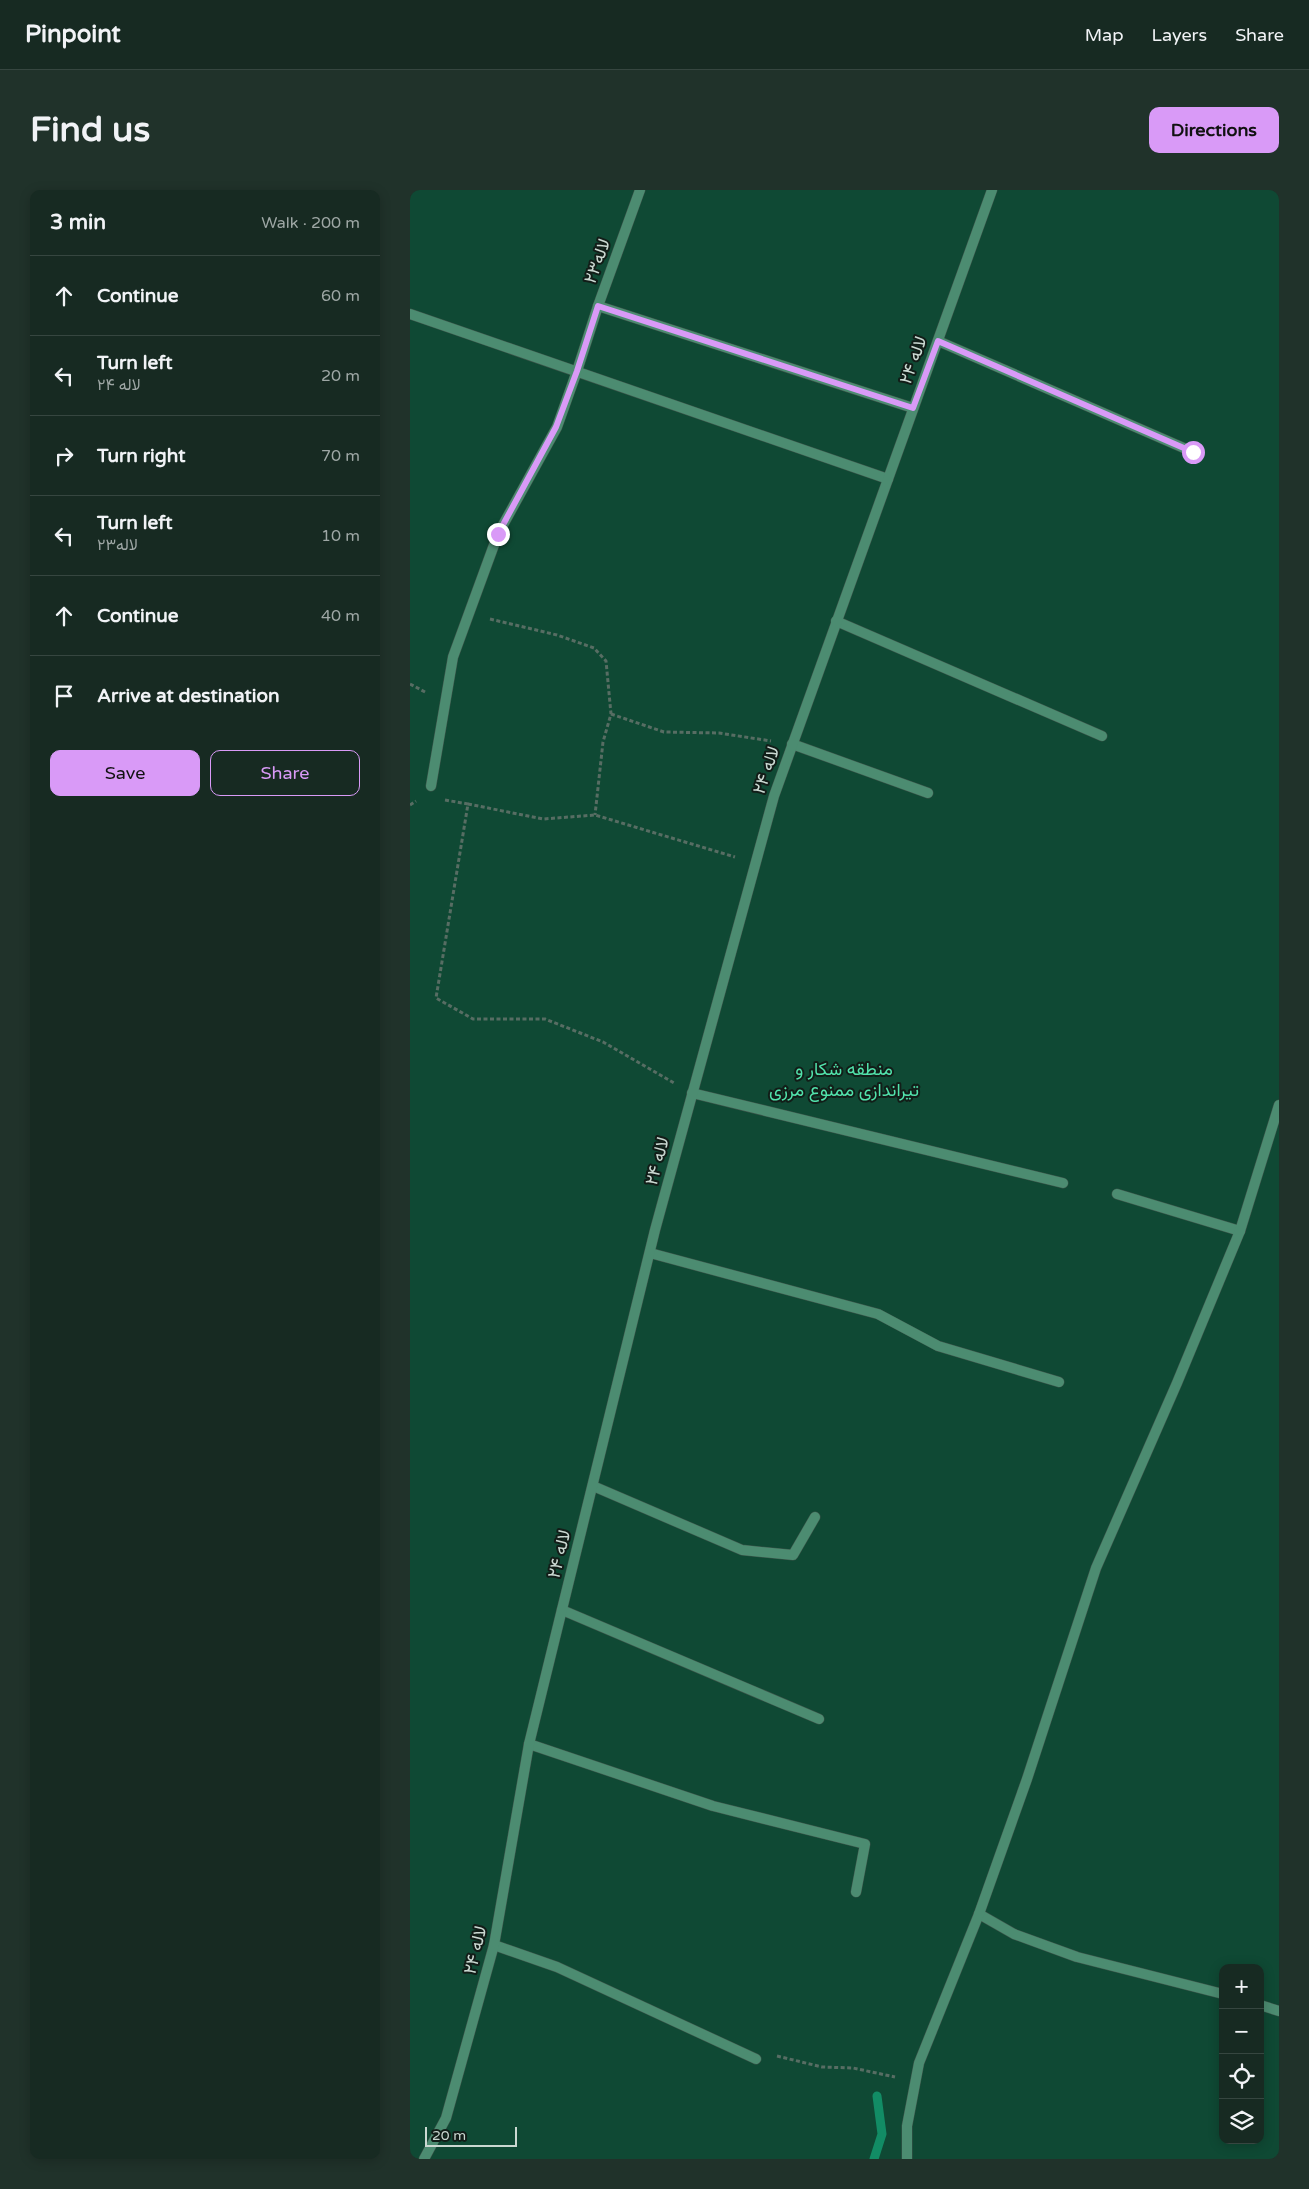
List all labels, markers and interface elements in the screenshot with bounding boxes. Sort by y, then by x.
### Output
text: Pinpoint [25,20,121,49]
text: Map [1085,24,1124,46]
text: Layers [1152,24,1207,46]
text: Share [1235,24,1284,46]
button: Directions [1149,107,1279,153]
text: Find us [30,109,150,151]
text: 3 min [50,210,106,235]
text: Walk · 200 m [261,213,360,233]
street label: لاله۲۳ [579,236,615,286]
icon: ahead [50,282,78,310]
text: Continue [97,285,179,307]
text: 60 m [321,286,360,306]
street label: لاله ۲۴ [894,333,932,387]
text: Turn left [97,352,173,374]
icon: left [50,362,78,390]
text: 20 m [321,366,360,386]
text: لاله ۲۴ [97,375,141,395]
route start [1182,441,1205,464]
icon: right [50,442,78,470]
text: Turn right [97,445,185,467]
text: 70 m [321,446,360,466]
text: Turn left [97,512,173,534]
icon: left [50,522,78,550]
route end [487,523,510,546]
text: 10 m [321,526,360,546]
text: لاله۲۳ [97,535,138,555]
icon: ahead [50,602,78,630]
text: Continue [97,605,179,627]
text: 40 m [321,606,360,626]
icon: arrive [50,682,78,710]
text: Arrive at destination [97,685,280,707]
street label: لاله ۲۴ [748,743,784,797]
button: Save [50,750,200,796]
button: Share [210,750,360,796]
park label: منطقه شکار و تیراندازی ممنوع مرزی [769,1058,919,1102]
street label: لاله ۲۴ [640,1134,674,1188]
street label: لاله ۲۴ [542,1527,576,1581]
street label: لاله ۲۴ [458,1923,492,1977]
map controls [1219,1964,1264,2144]
button: + [1219,1964,1264,2009]
button: − [1219,2009,1264,2054]
button: locate [1219,2054,1264,2099]
button: layers [1219,2099,1264,2144]
scale bar [425,2124,518,2147]
text: 20 m [432,2127,466,2144]

